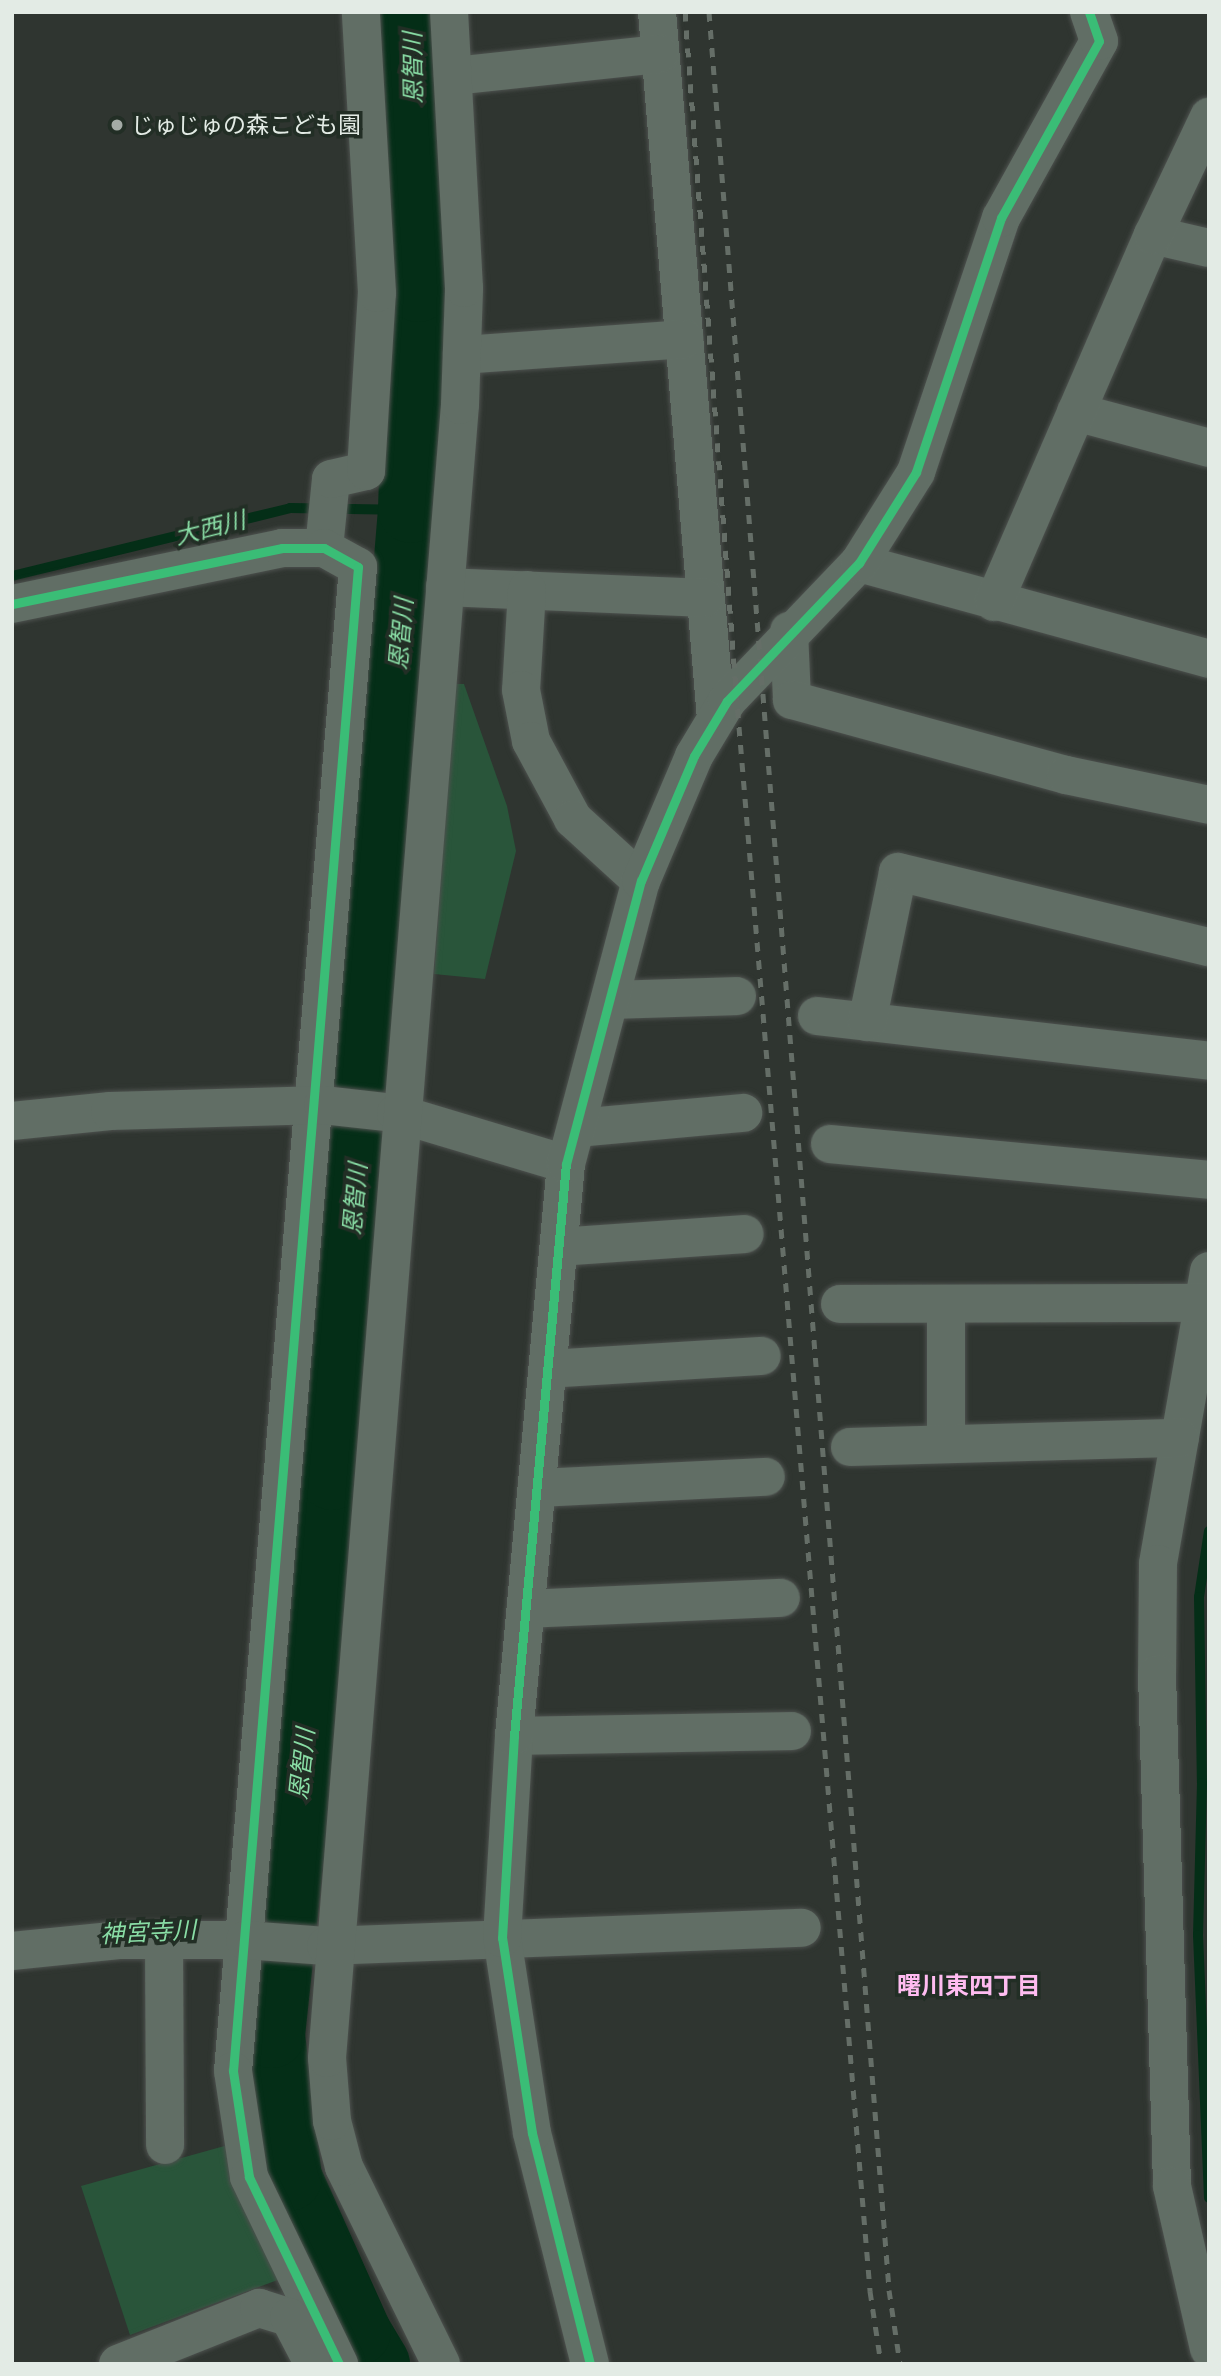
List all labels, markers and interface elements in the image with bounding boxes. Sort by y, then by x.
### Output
water label: 恩智川 [398,32,428,104]
place label: じゅじゅの森こども園 [131,111,361,139]
marker: じゅじゅの森こども園 [109,117,125,133]
water label: 大西川 [172,505,248,551]
water label: 恩智川 [384,597,418,671]
water label: 恩智川 [338,1162,372,1236]
water label: 恩智川 [284,1727,320,1801]
water label: 神宮寺川 [99,1915,197,1949]
district label: 曙川東四丁目 [897,1972,1041,2000]

